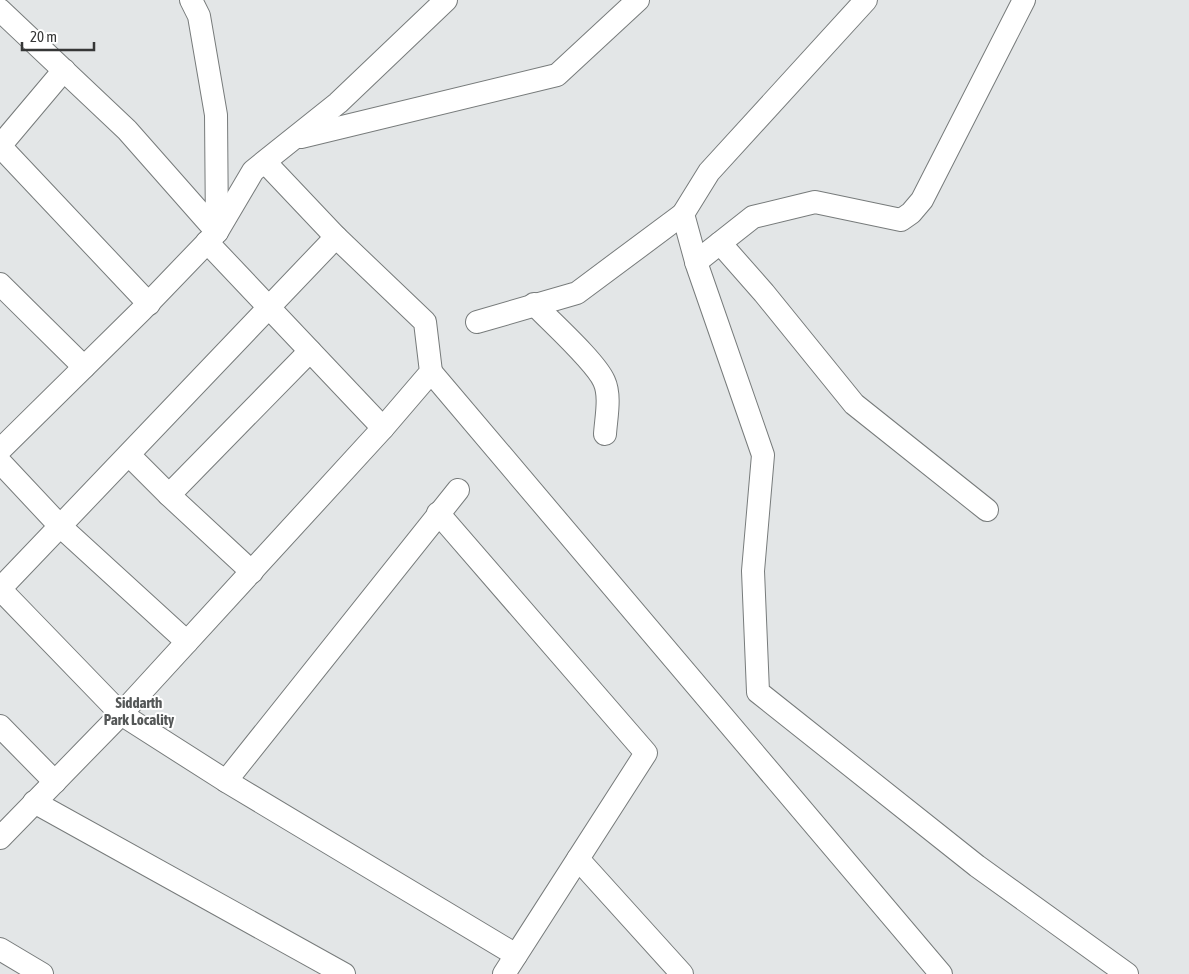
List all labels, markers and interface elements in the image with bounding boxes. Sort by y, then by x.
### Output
scale bar [22,20,95,52]
text: 20 m [30,28,57,45]
district label: Siddarth Park Locality [104,694,175,728]

